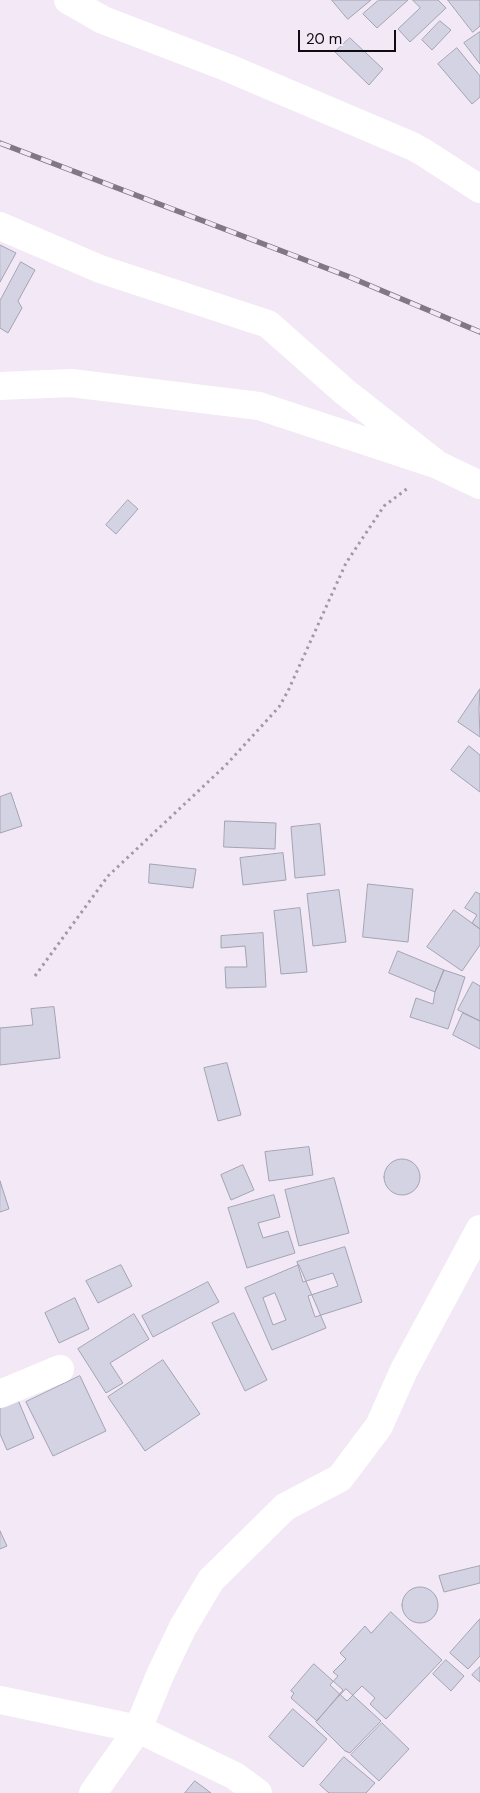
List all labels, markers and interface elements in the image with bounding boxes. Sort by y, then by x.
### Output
scale bar [300,20,398,52]
text: 20 m [306,29,342,49]

